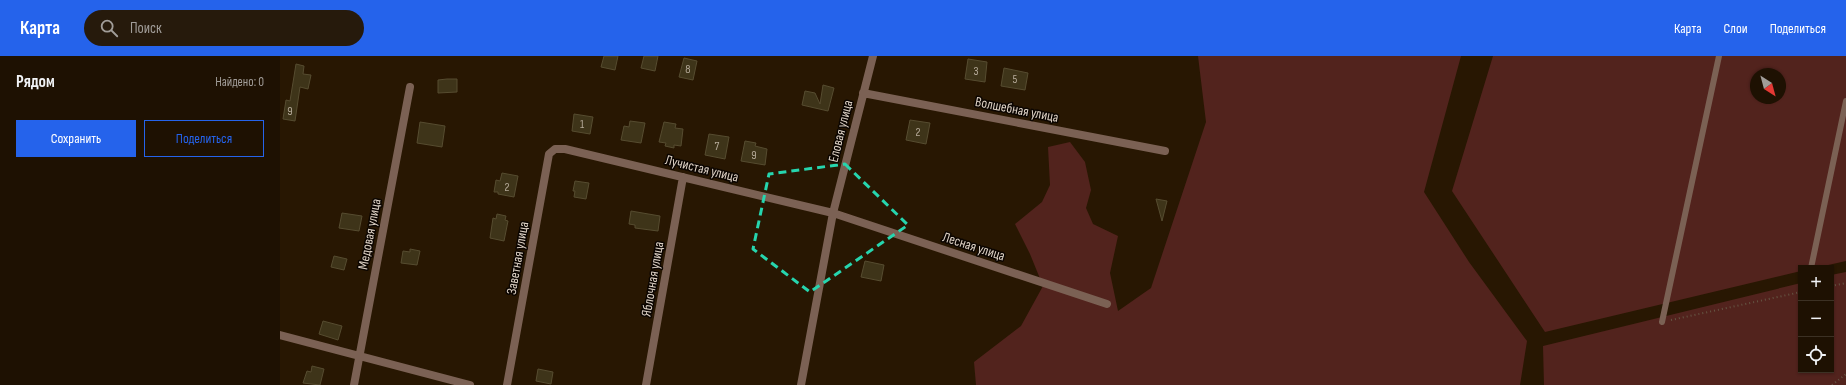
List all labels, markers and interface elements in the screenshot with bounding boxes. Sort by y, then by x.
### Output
search box [84,10,364,46]
text: Карта [20,17,60,40]
icon: search [98,17,120,39]
text: Поиск [130,19,162,38]
text: Карта [1674,20,1702,37]
text: Слои [1724,20,1748,37]
text: Поделиться [1770,20,1826,37]
house number: 8 [685,62,691,77]
house number: 3 [973,64,979,79]
north arrow [1750,68,1786,104]
text: Рядом [16,72,55,92]
house number: 5 [1013,72,1018,87]
text: Найдено: 0 [215,74,264,90]
street label: Волшебная улица [974,93,1060,126]
street label: Еловая улица [825,98,856,164]
house number: 9 [287,104,293,119]
house number: 1 [580,117,585,132]
button: Сохранить [16,120,136,157]
button: Поделиться [144,120,264,157]
house number: 2 [916,125,921,140]
house number: 7 [715,139,720,154]
house number: 9 [751,148,757,163]
street label: Лучистая улица [663,151,740,186]
house number: 2 [505,180,510,195]
street label: Медовая улица [354,197,385,271]
street label: Заветная улица [503,220,532,296]
street label: Лесная улица [940,228,1007,265]
street label: Яблочная улица [638,240,667,318]
map controls [1798,265,1834,373]
button: + [1798,265,1834,301]
button: − [1798,301,1834,337]
button: locate [1798,337,1834,373]

